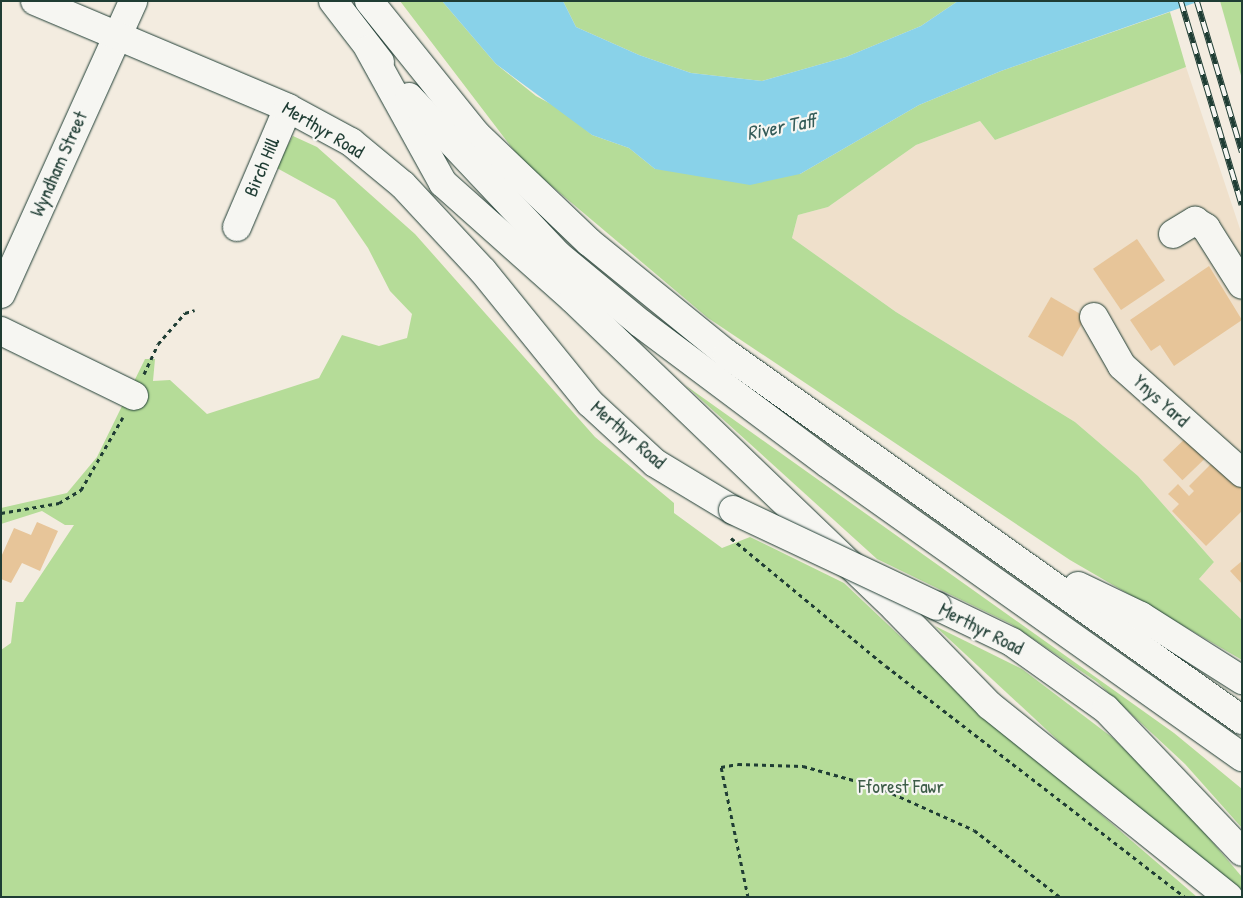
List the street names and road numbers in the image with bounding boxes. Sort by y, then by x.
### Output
street label: Merthyr Road [278,97,368,163]
street label: Wyndham Street [26,108,92,220]
street label: Birch Hill [239,134,285,200]
street label: Ynys Yard [1128,370,1194,432]
street label: Merthyr Road [586,396,670,474]
street label: Merthyr Road [935,598,1027,660]

